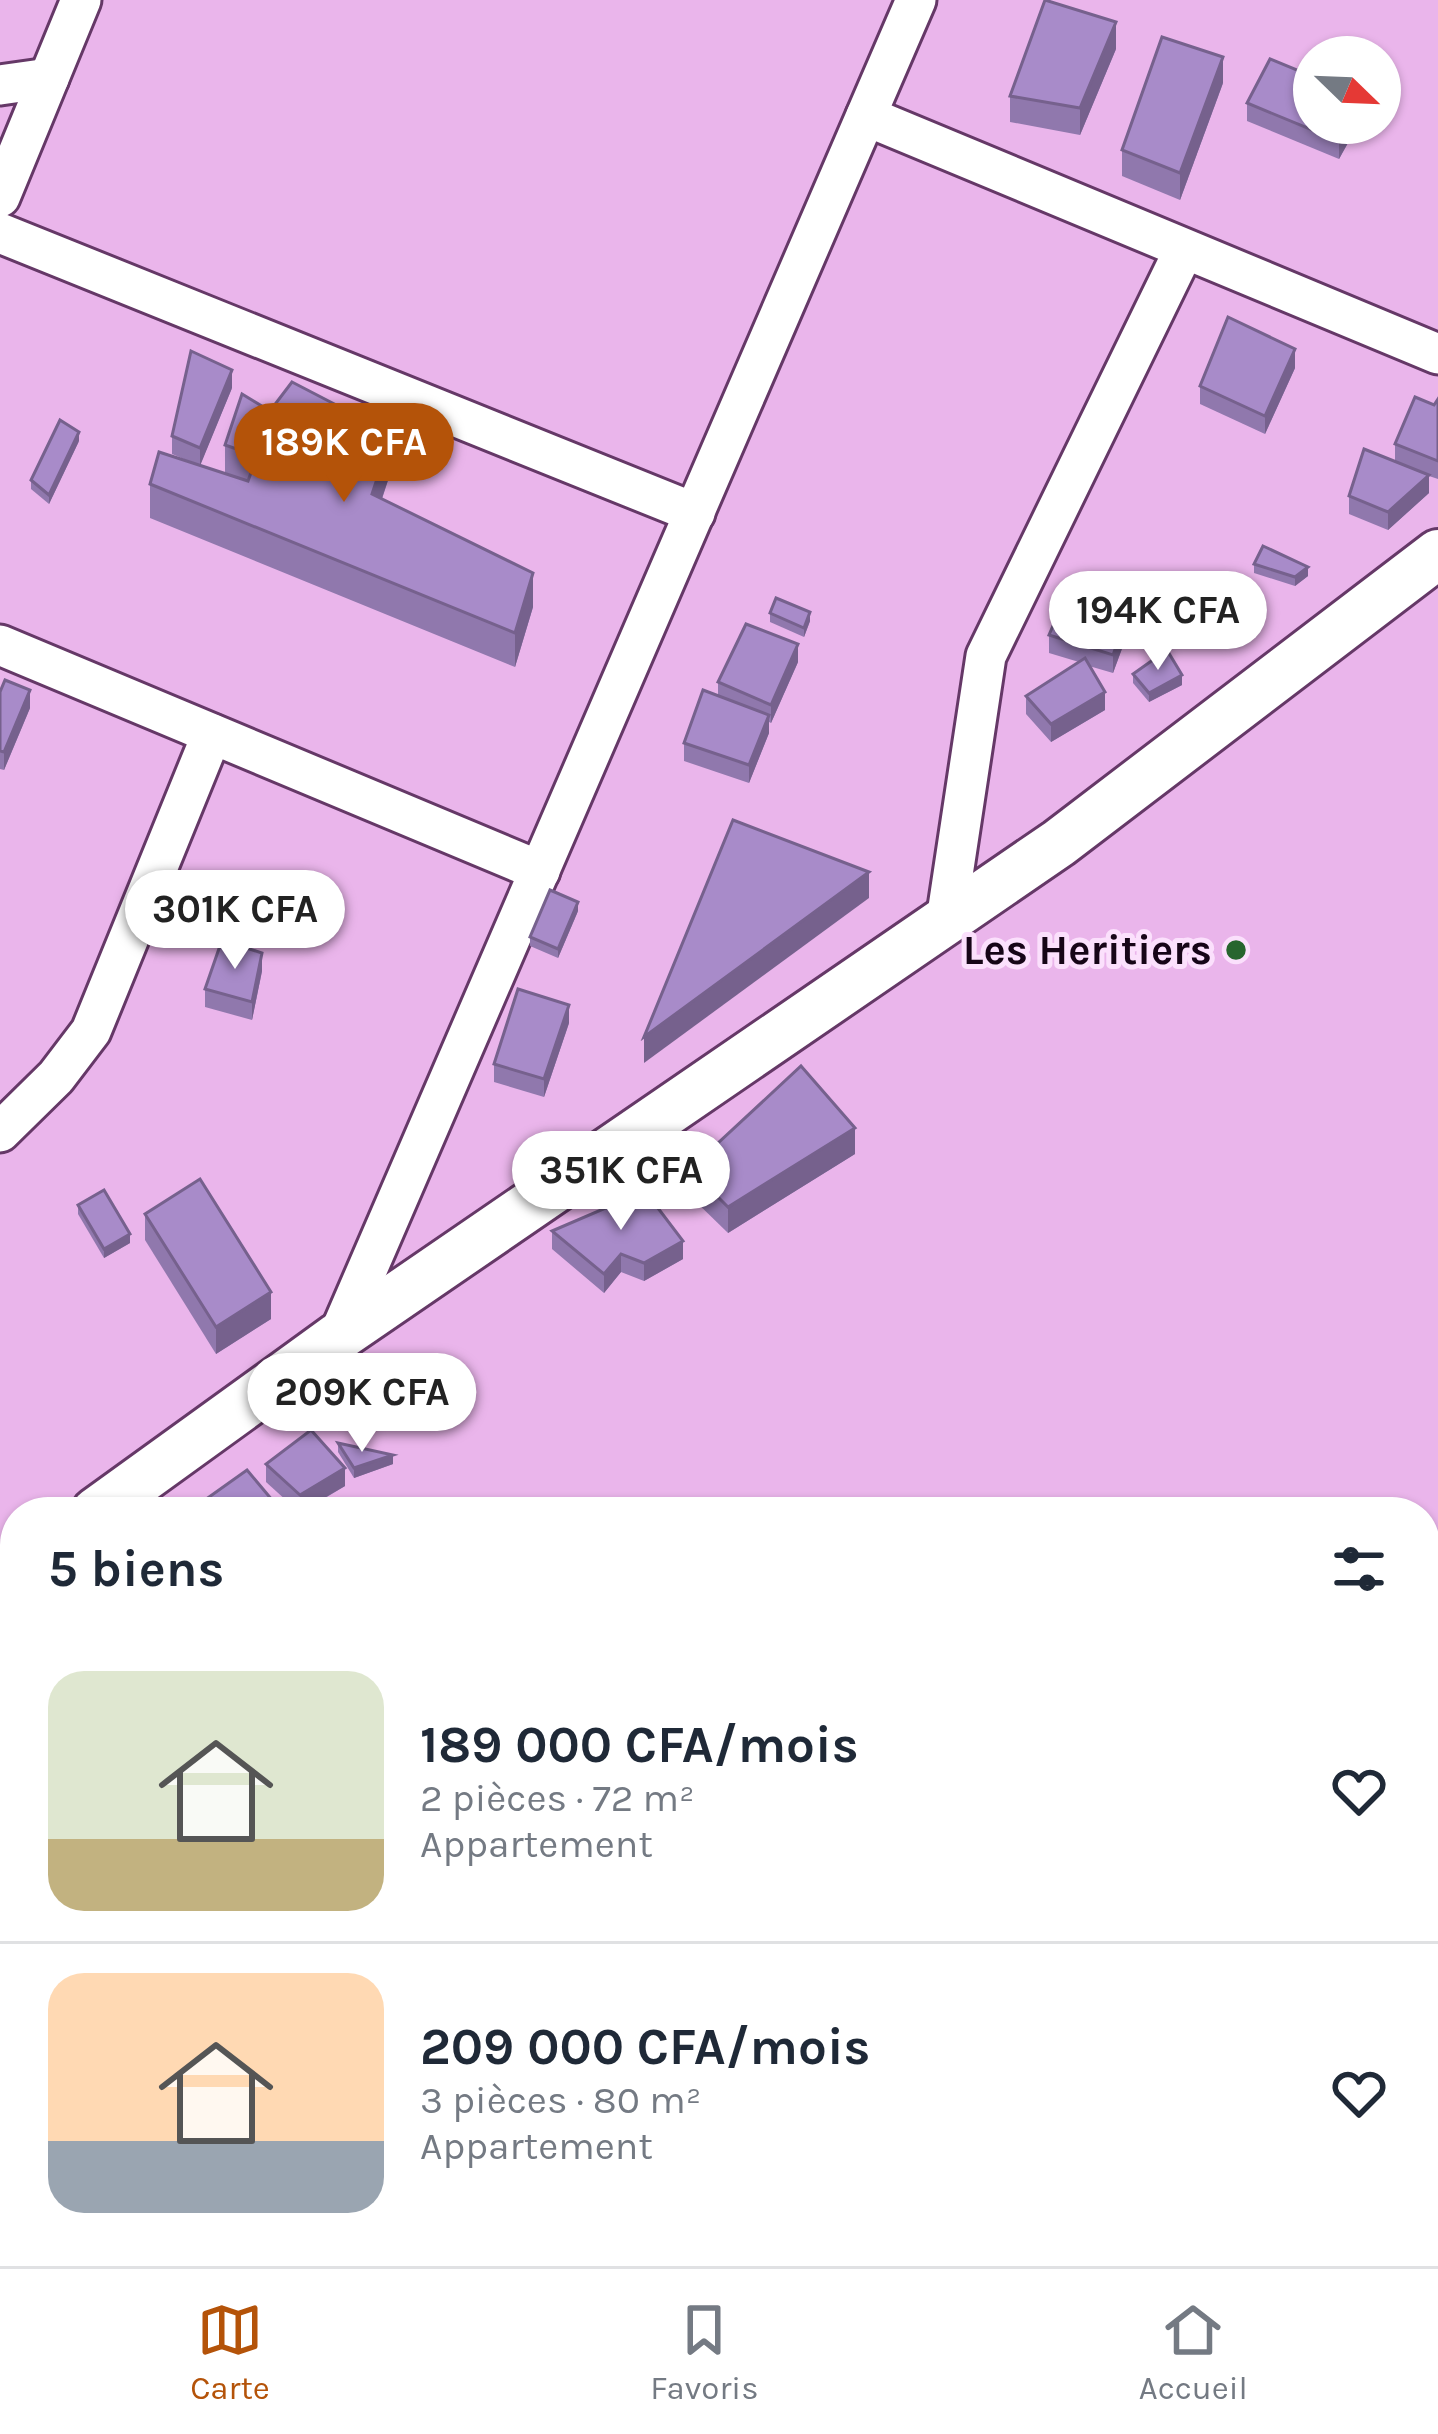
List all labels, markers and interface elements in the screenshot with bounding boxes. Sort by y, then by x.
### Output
north arrow [1293,36,1401,144]
map controls [1293,36,1401,144]
pin: 189K CFA [220,403,468,505]
text: 189K CFA [261,419,427,465]
pin: 194K CFA [1034,571,1282,673]
text: 194K CFA [1076,587,1240,633]
pin: 301K CFA [111,870,359,972]
text: 301K CFA [152,886,318,932]
place label: Les Heritiers [963,925,1212,975]
marker: Les Heritiers [1223,937,1249,963]
pin: 351K CFA [497,1131,745,1233]
text: 351K CFA [539,1147,703,1193]
pin: 209K CFA [238,1353,486,1455]
text: 209K CFA [274,1369,450,1415]
icon: filters [1326,1536,1392,1602]
text: 5 biens [48,1539,224,1599]
text: 189 000 CFA/mois [420,1715,859,1775]
icon: home [144,1719,288,1863]
icon: heart [1326,1758,1392,1824]
text: 2 pièces · 72 m² [420,1775,695,1821]
text: Appartement [420,1821,653,1867]
text: 209 000 CFA/mois [420,2017,871,2077]
icon: home [144,2021,288,2165]
icon: heart [1326,2060,1392,2126]
text: 3 pièces · 80 m² [420,2077,701,2123]
text: Appartement [420,2123,653,2169]
tab: Carte [190,2297,270,2407]
tab: Favoris [650,2297,759,2407]
tab: Accueil [1139,2297,1248,2407]

